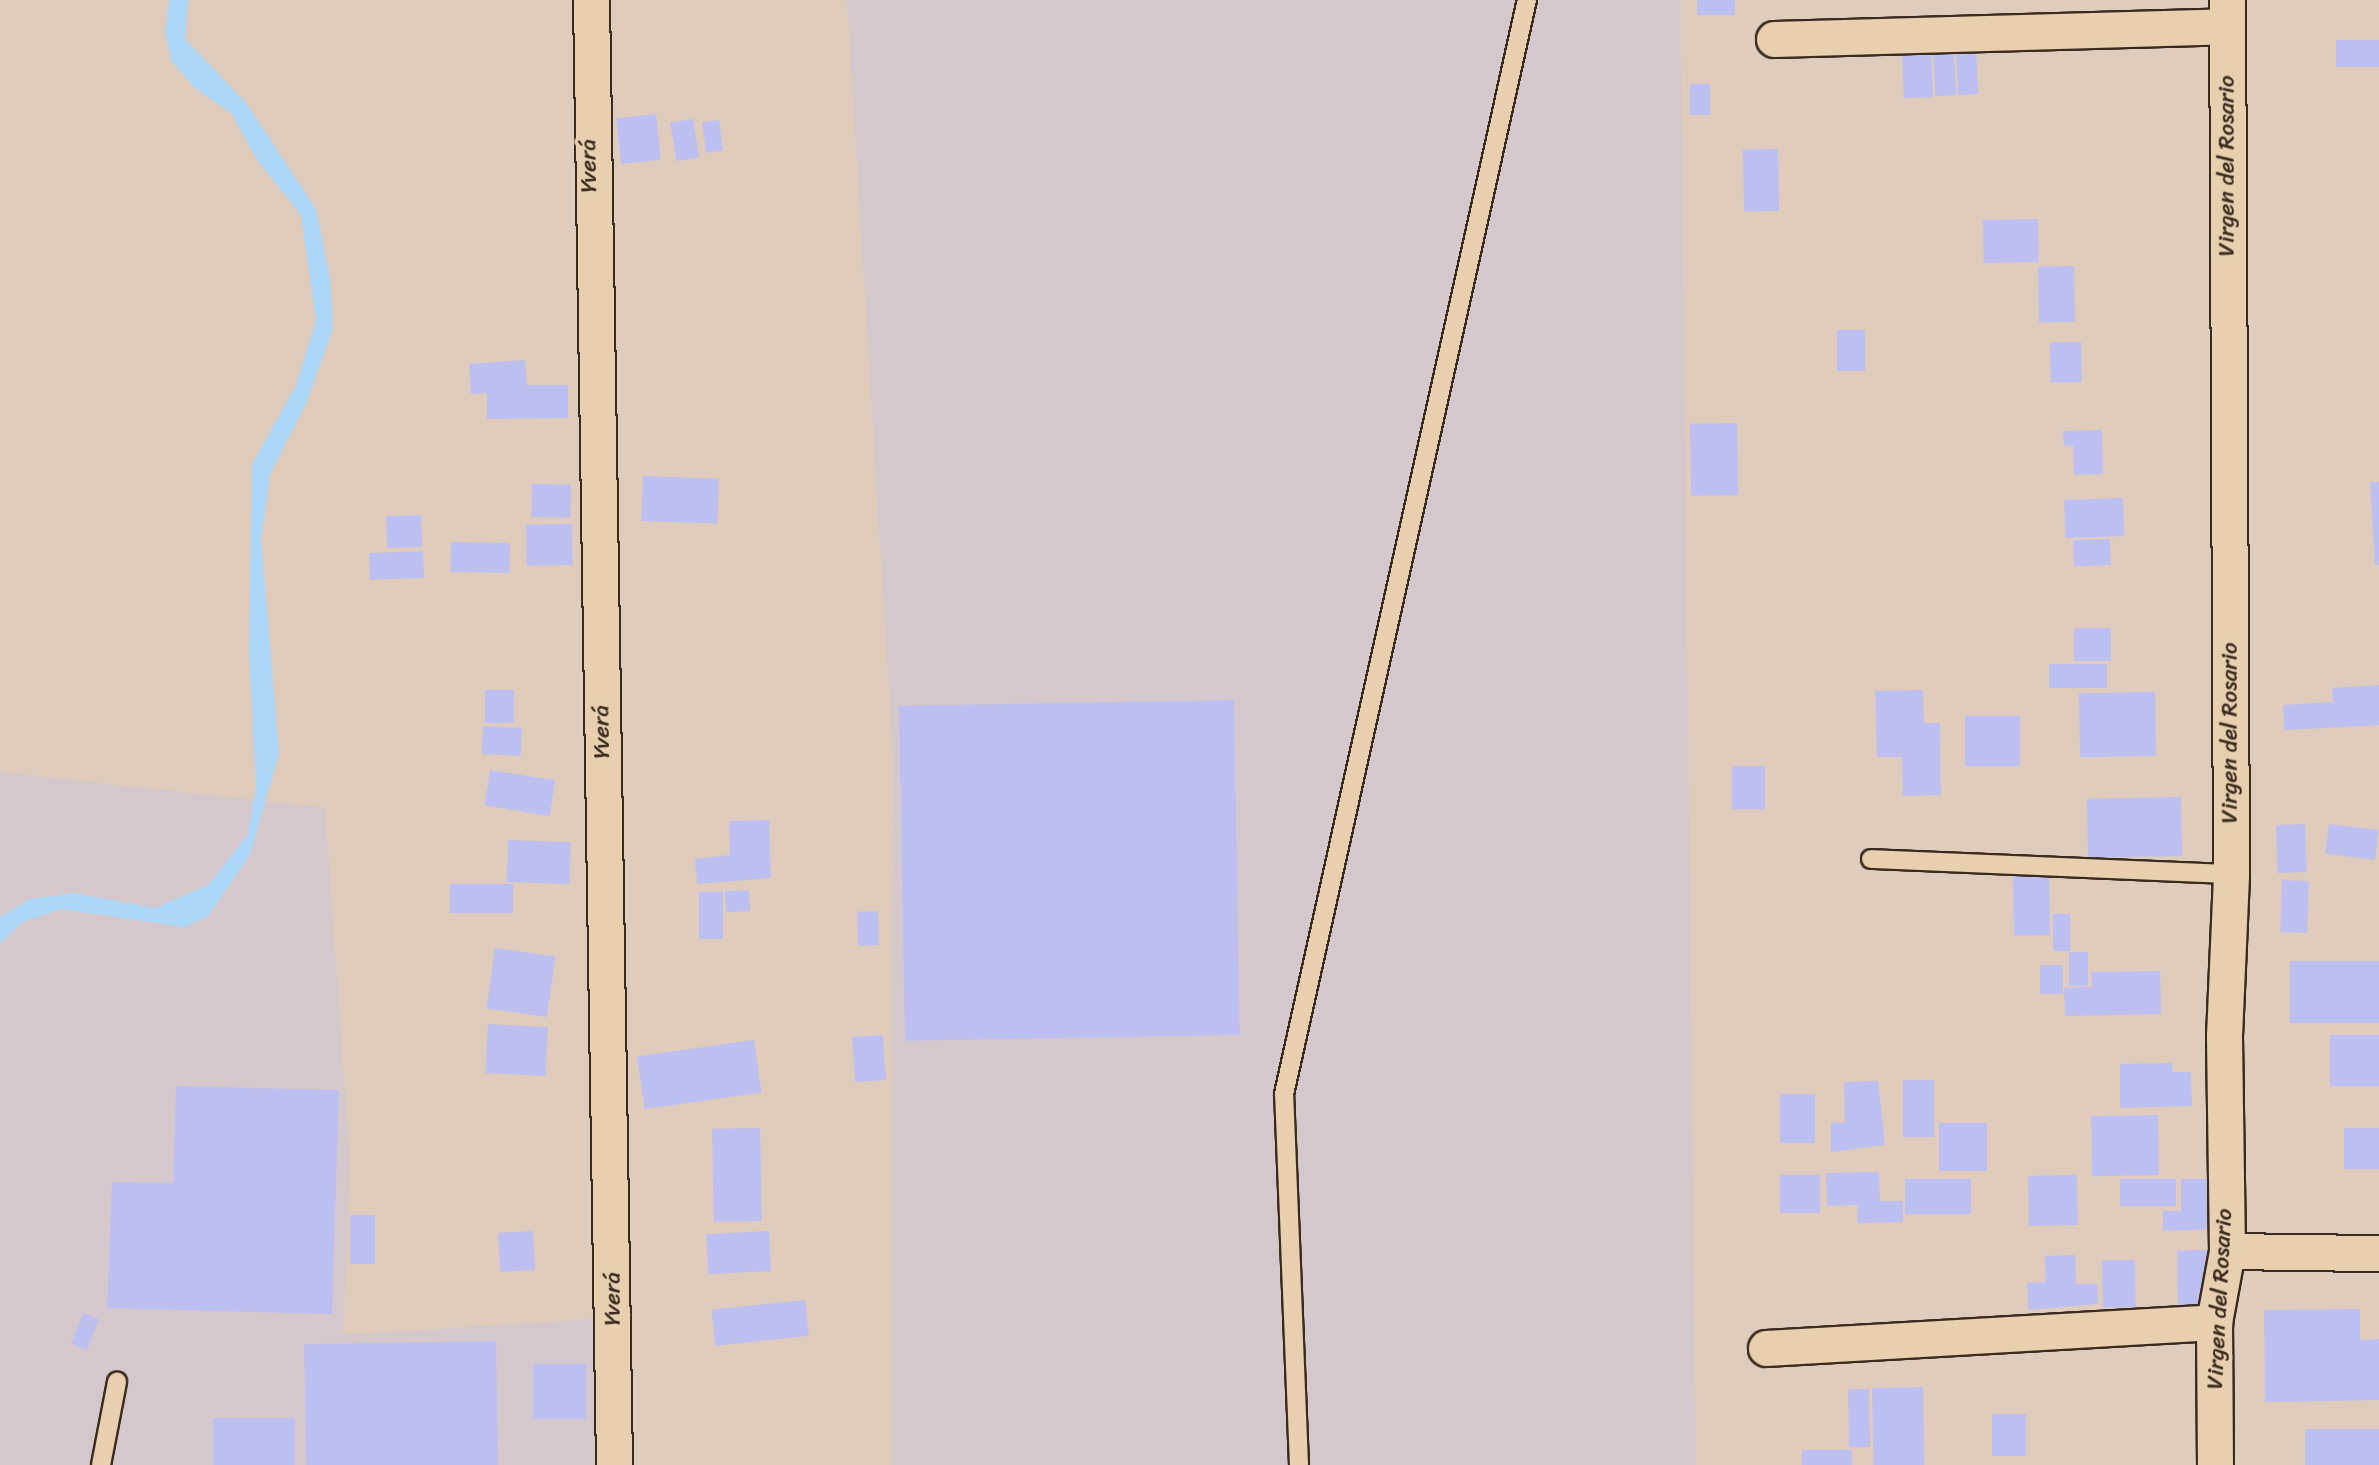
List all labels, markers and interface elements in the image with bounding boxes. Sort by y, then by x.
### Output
street label: Virgen del Rosario [2213,74,2241,258]
street label: Yverá [575,139,603,193]
street label: Virgen del Rosario [2216,641,2244,825]
street label: Yverá [588,705,616,759]
street label: Virgen del Rosario [2201,1207,2239,1391]
street label: Yverá [599,1272,627,1326]

